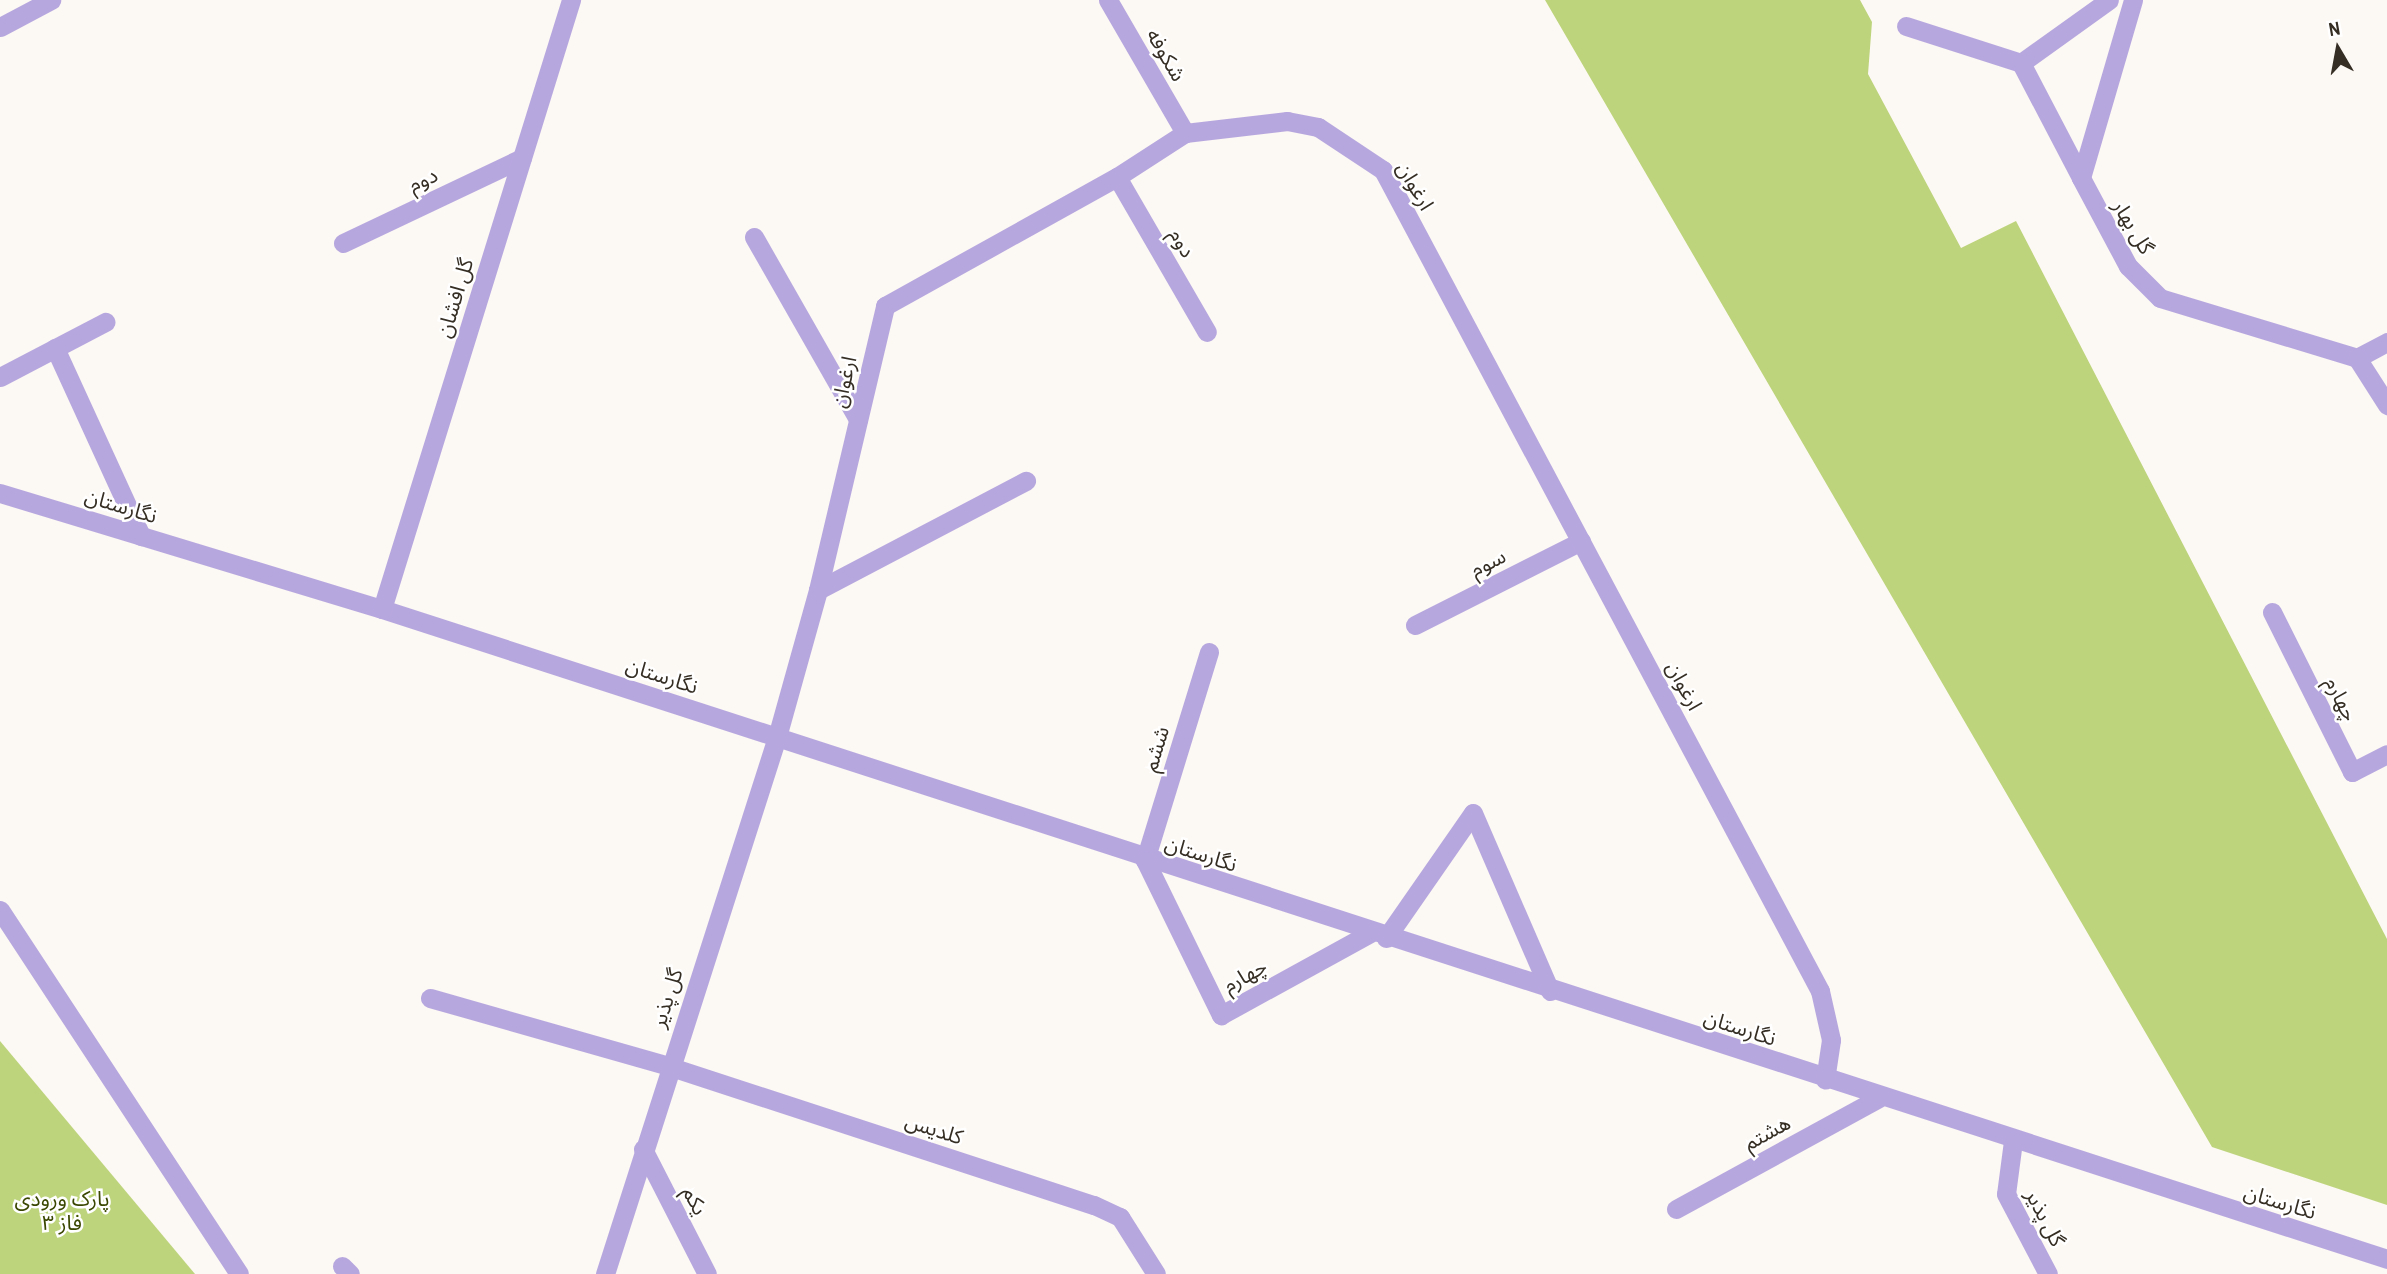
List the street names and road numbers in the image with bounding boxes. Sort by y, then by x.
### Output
street label: شکوفه [1141,24,1191,86]
street label: ارغوان [1391,157,1439,215]
street label: دوم [404,162,442,198]
street label: گل بهار [2107,195,2159,259]
street label: دوم [1164,224,1200,262]
street label: گل افشان [431,255,479,341]
street label: ارغوان [826,354,862,410]
street label: نگارستان [82,483,160,529]
street label: سوم [1466,543,1510,583]
street label: نگارستان [623,653,701,699]
street label: ارغوان [1661,657,1707,715]
street label: چهارم [2319,673,2363,725]
street label: ششم [1137,723,1175,775]
street label: نگارستان [1162,831,1240,877]
street label: چهارم [1219,954,1271,998]
street label: گل پذیر [646,965,688,1031]
street label: نگارستان [1701,1005,1779,1051]
street label: کلدیس [902,1108,966,1150]
street label: هشتم [1739,1110,1795,1156]
street label: نگارستان [2241,1179,2319,1225]
street label: یکم [677,1182,713,1220]
street label: گل پذیر [2020,1185,2070,1251]

